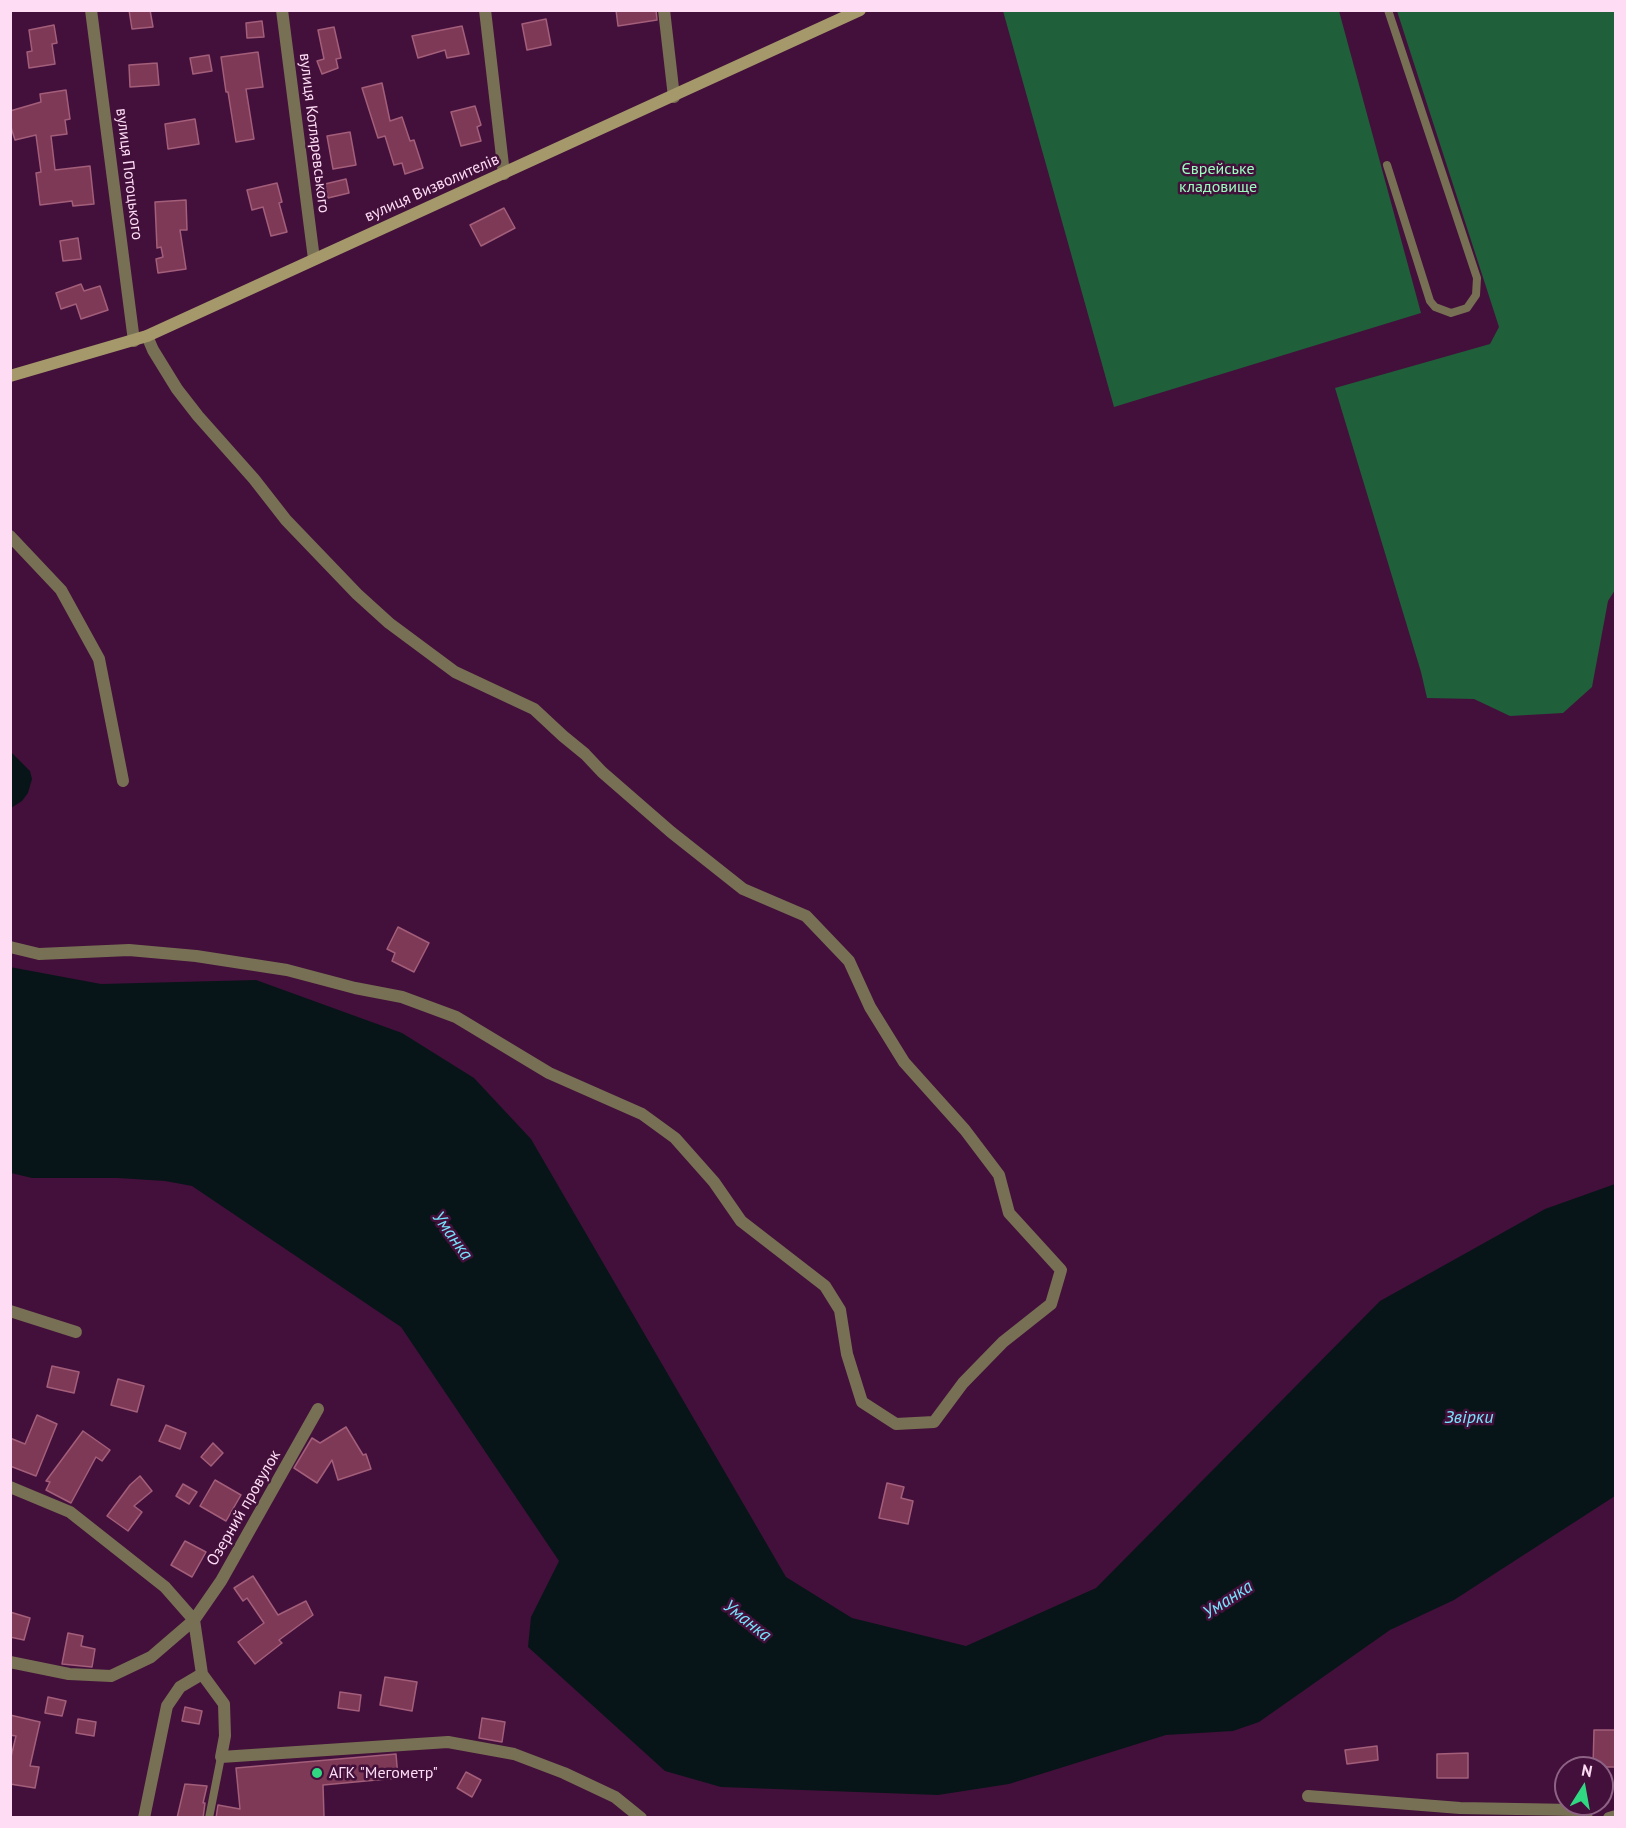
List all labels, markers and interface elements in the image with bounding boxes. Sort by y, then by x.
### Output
street label: вулиця Котляревського [295,52,333,214]
street label: вулиця Потоцького [111,107,147,241]
street label: вулиця Визволителів [362,150,502,226]
park label: Єврейське кладовище [1179,159,1257,197]
water label: Уманка [427,1207,477,1265]
water label: Звірки [1445,1407,1493,1429]
street label: Озерний провулок [203,1447,285,1569]
water label: Уманка [1199,1576,1257,1624]
water label: Уманка [719,1596,775,1646]
north arrow [1554,1756,1614,1816]
text: N [1580,1759,1594,1781]
place label: АГК "Мегометр" [329,1763,438,1783]
marker: АГК "Мегометр" [310,1766,324,1780]

